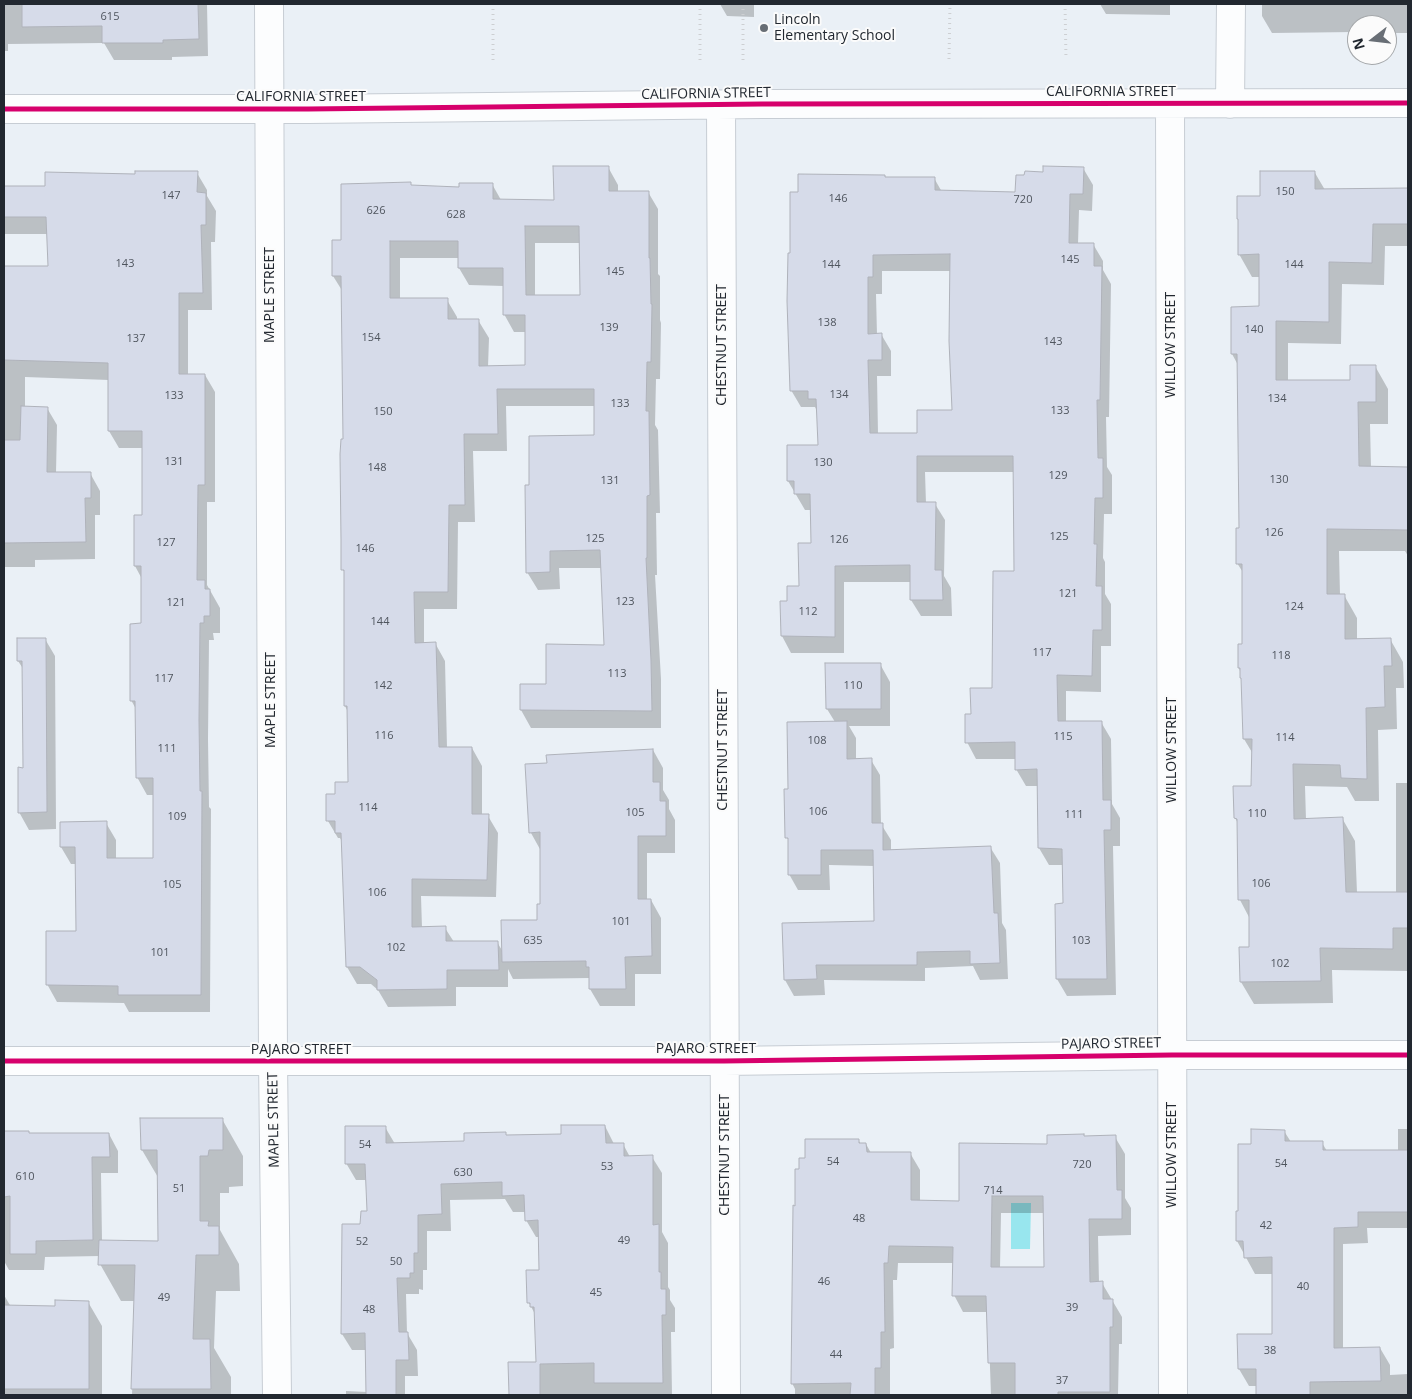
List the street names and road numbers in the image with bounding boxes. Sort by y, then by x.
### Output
street label: CALIFORNIA STREET [641,84,771,104]
street label: CALIFORNIA STREET [1046,84,1176,100]
street label: CALIFORNIA STREET [236,89,366,105]
street label: MAPLE STREET [262,247,278,343]
street label: CHESTNUT STREET [714,284,730,406]
street label: WILLOW STREET [1163,292,1179,398]
street label: MAPLE STREET [263,652,279,748]
street label: CHESTNUT STREET [715,689,731,811]
street label: WILLOW STREET [1164,697,1180,803]
street label: PAJARO STREET [1061,1035,1161,1053]
street label: PAJARO STREET [656,1041,756,1057]
street label: PAJARO STREET [251,1042,351,1058]
street label: MAPLE STREET [265,1072,283,1168]
street label: CHESTNUT STREET [717,1094,733,1216]
street label: WILLOW STREET [1164,1102,1180,1208]

